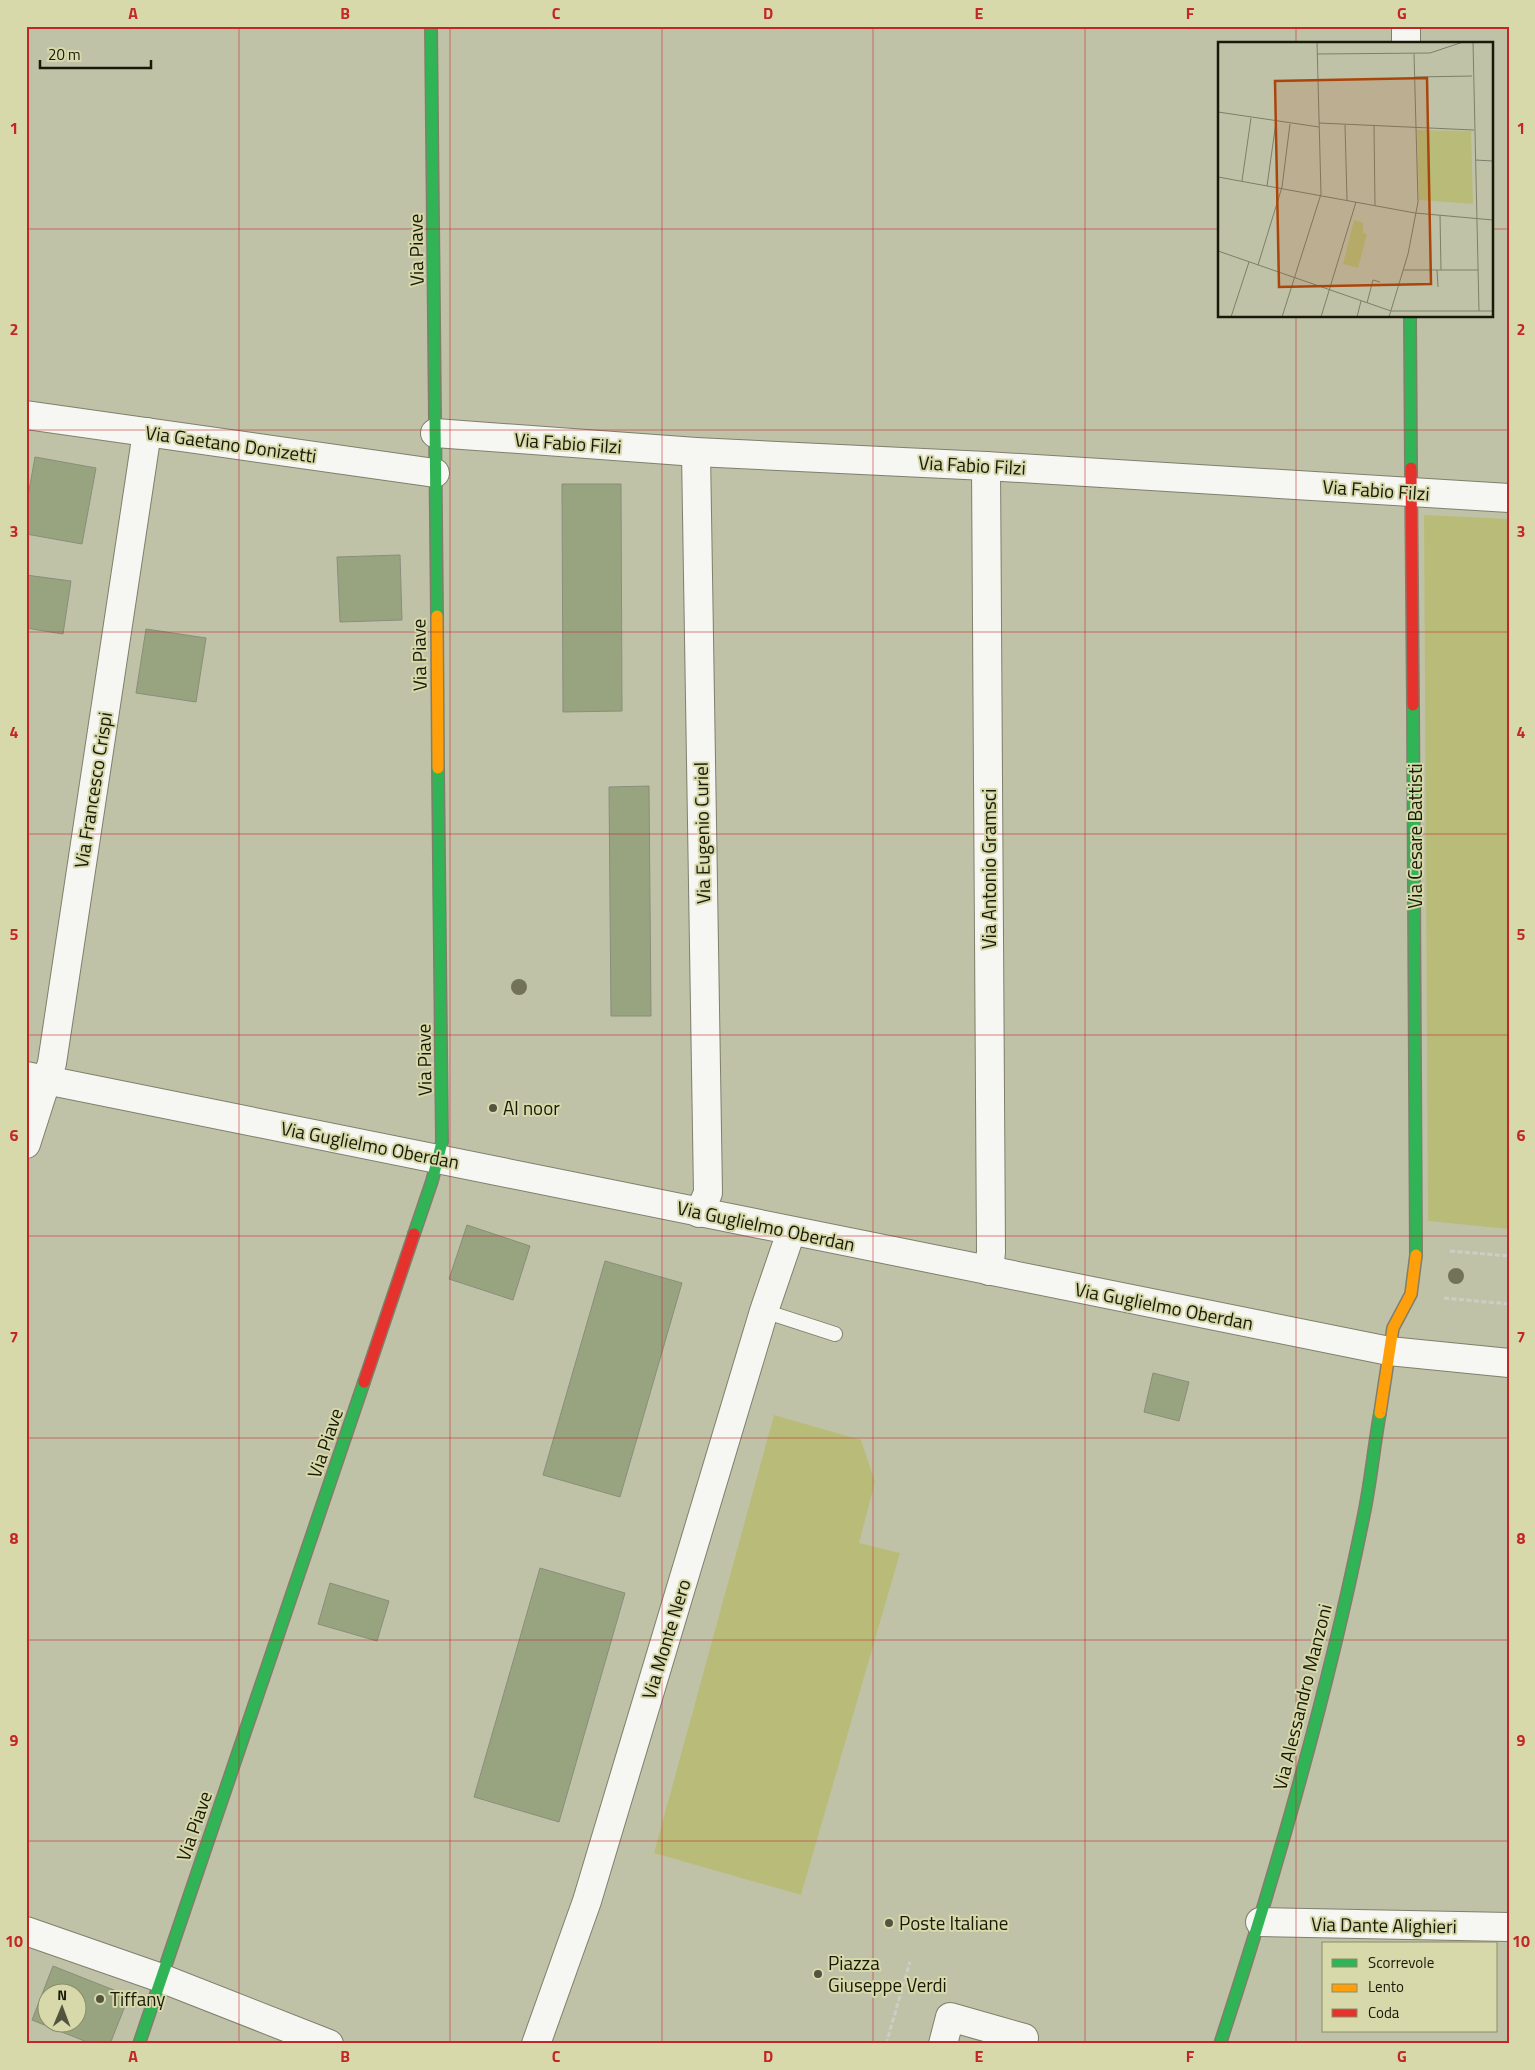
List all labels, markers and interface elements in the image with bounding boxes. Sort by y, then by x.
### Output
text: A [128,1,138,25]
text: B [340,1,350,25]
text: C [552,1,561,25]
text: D [763,1,773,25]
text: E [975,1,984,25]
text: F [1186,1,1195,25]
text: G [1397,1,1407,25]
scale bar [40,38,151,70]
inset map [1218,42,1492,318]
text: 20 m [48,43,81,66]
text: 1 [10,116,18,140]
text: 1 [1517,116,1525,140]
street label: Via Piave [400,214,431,286]
text: 2 [10,317,18,341]
text: 2 [1517,317,1525,341]
street label: Via Gaetano Donizetti [144,417,319,470]
street label: Via Fabio Filzi [513,424,623,461]
street label: Via Fabio Filzi [918,447,1026,482]
street label: Via Fabio Filzi [1321,471,1431,508]
text: 3 [10,519,18,543]
text: 3 [1517,519,1525,543]
street label: Via Piave [403,619,434,691]
street label: Via Francesco Crispi [66,710,119,870]
text: 4 [10,720,19,744]
text: 4 [1517,720,1526,744]
street label: Via Eugenio Curiel [686,762,717,904]
street label: Via Cesare Battisti [1400,763,1429,909]
street label: Via Antonio Gramsci [974,789,1003,949]
text: 5 [10,922,19,946]
text: 5 [1517,922,1526,946]
street label: Via Piave [408,1024,439,1096]
place label: Al noor [503,1093,560,1122]
marker: Al noor [487,1102,499,1114]
street label: Via Guglielmo Oberdan [278,1113,462,1176]
text: 6 [10,1123,19,1147]
text: 6 [1517,1123,1526,1147]
street label: Via Guglielmo Oberdan [674,1192,858,1259]
street label: Via Guglielmo Oberdan [1072,1274,1256,1337]
text: 7 [10,1325,18,1349]
text: 7 [1517,1325,1525,1349]
street label: Via Piave [299,1404,350,1482]
text: 8 [10,1526,19,1550]
text: 8 [1517,1526,1526,1550]
street label: Via Monte Nero [634,1575,698,1702]
street label: Via Alessandro Manzoni [1264,1601,1339,1793]
text: 9 [10,1728,19,1752]
text: 9 [1517,1728,1526,1752]
street label: Via Piave [168,1787,219,1865]
place label: Poste Italiane [899,1908,1008,1937]
street label: Via Dante Alighieri [1311,1909,1457,1940]
marker: Poste Italiane [883,1917,895,1929]
text: 10 [5,1929,23,1953]
text: 10 [1512,1929,1530,1953]
legend [1322,1942,1498,2032]
place label: Piazza Giuseppe Verdi [828,1948,947,1999]
text: Scorrevole [1368,1951,1434,1974]
marker: Piazza Giuseppe Verdi [812,1968,824,1980]
text: Lento [1368,1975,1404,1998]
north arrow [38,1982,88,2032]
text: N [57,1984,67,2005]
place label: Tiffany [110,1984,166,2013]
marker: Tiffany [94,1993,106,2005]
text: Coda [1368,2001,1400,2024]
text: A [128,2044,138,2068]
text: B [340,2044,350,2068]
text: C [552,2044,561,2068]
text: D [763,2044,773,2068]
text: E [975,2044,984,2068]
text: F [1186,2044,1195,2068]
text: G [1397,2044,1407,2068]

